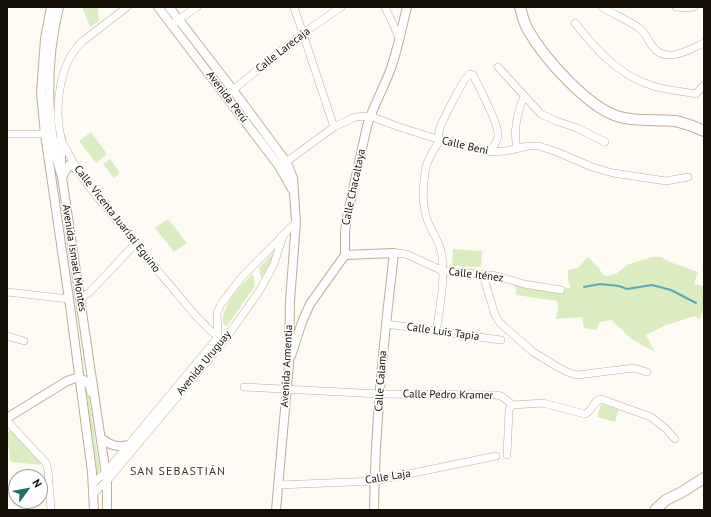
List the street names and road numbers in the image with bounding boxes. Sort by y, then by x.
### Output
street label: Calle Larecaja [253,25,313,75]
street label: Avenida Perú [203,69,251,125]
street label: Calle Beni [440,134,490,158]
street label: Calle Chacaltaya [339,148,369,226]
street label: Calle Vicenta Juaristi Eguino [71,163,163,275]
street label: Avenida Ismael Montes [59,203,89,313]
street label: Calle Iténez [448,265,504,285]
street label: Calle Luis Tapia [406,320,480,344]
street label: Avenida Armentia [278,324,296,408]
street label: Avenida Uruguay [174,328,234,398]
street label: Calle Calama [372,350,390,412]
street label: Calle Pedro Kramer [403,388,493,402]
street label: Calle Laja [364,467,412,487]

